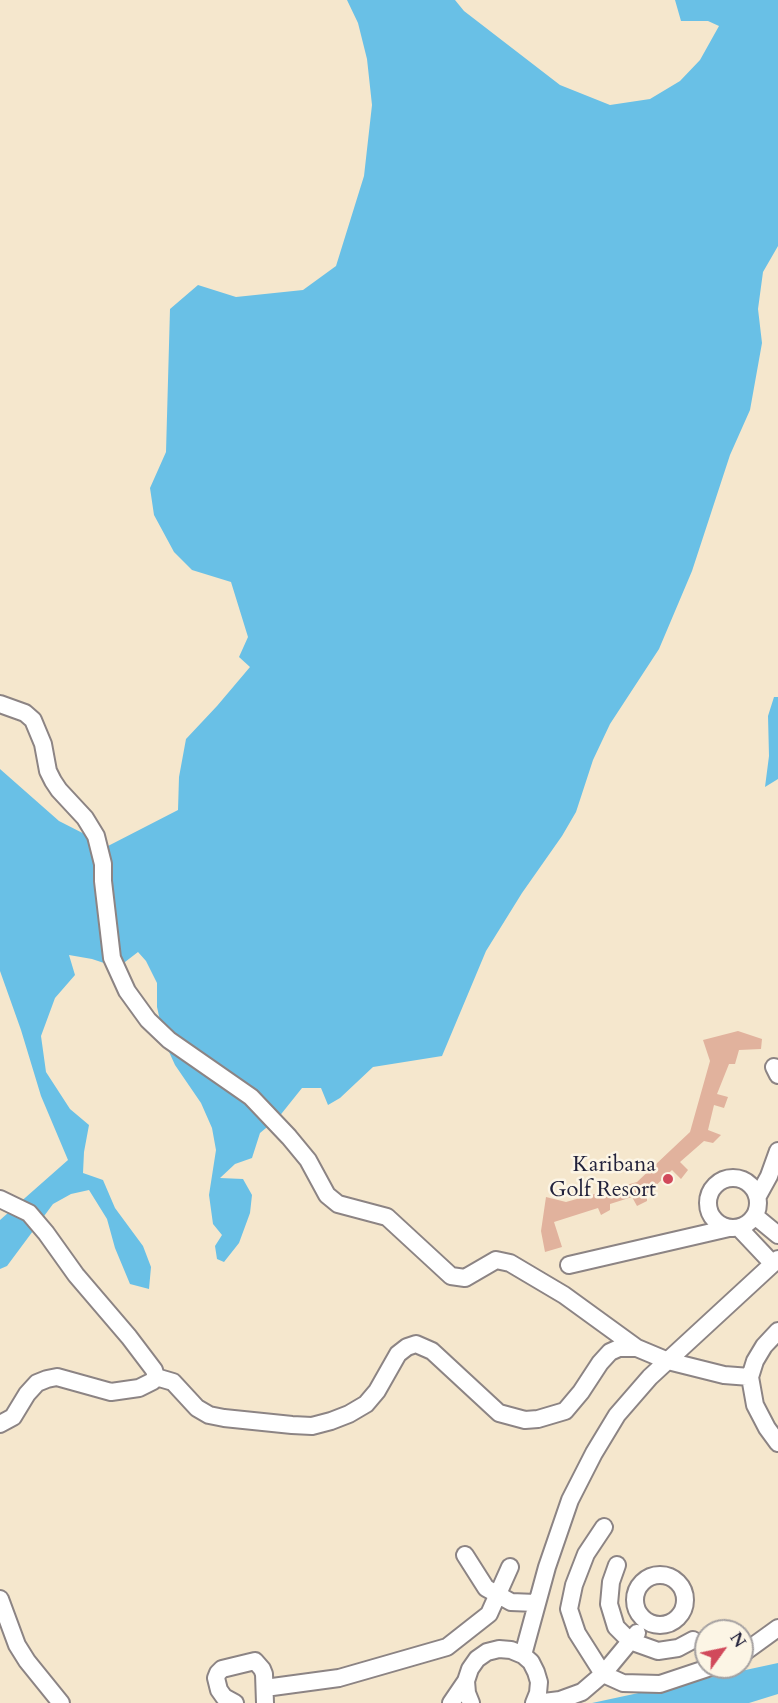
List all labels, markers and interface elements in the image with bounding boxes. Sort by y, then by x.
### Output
place label: Karibana Golf Resort [549,1153,656,1204]
marker: Karibana Golf Resort [661,1172,675,1186]
north arrow [694,1619,754,1679]
text: N [724,1628,750,1652]

